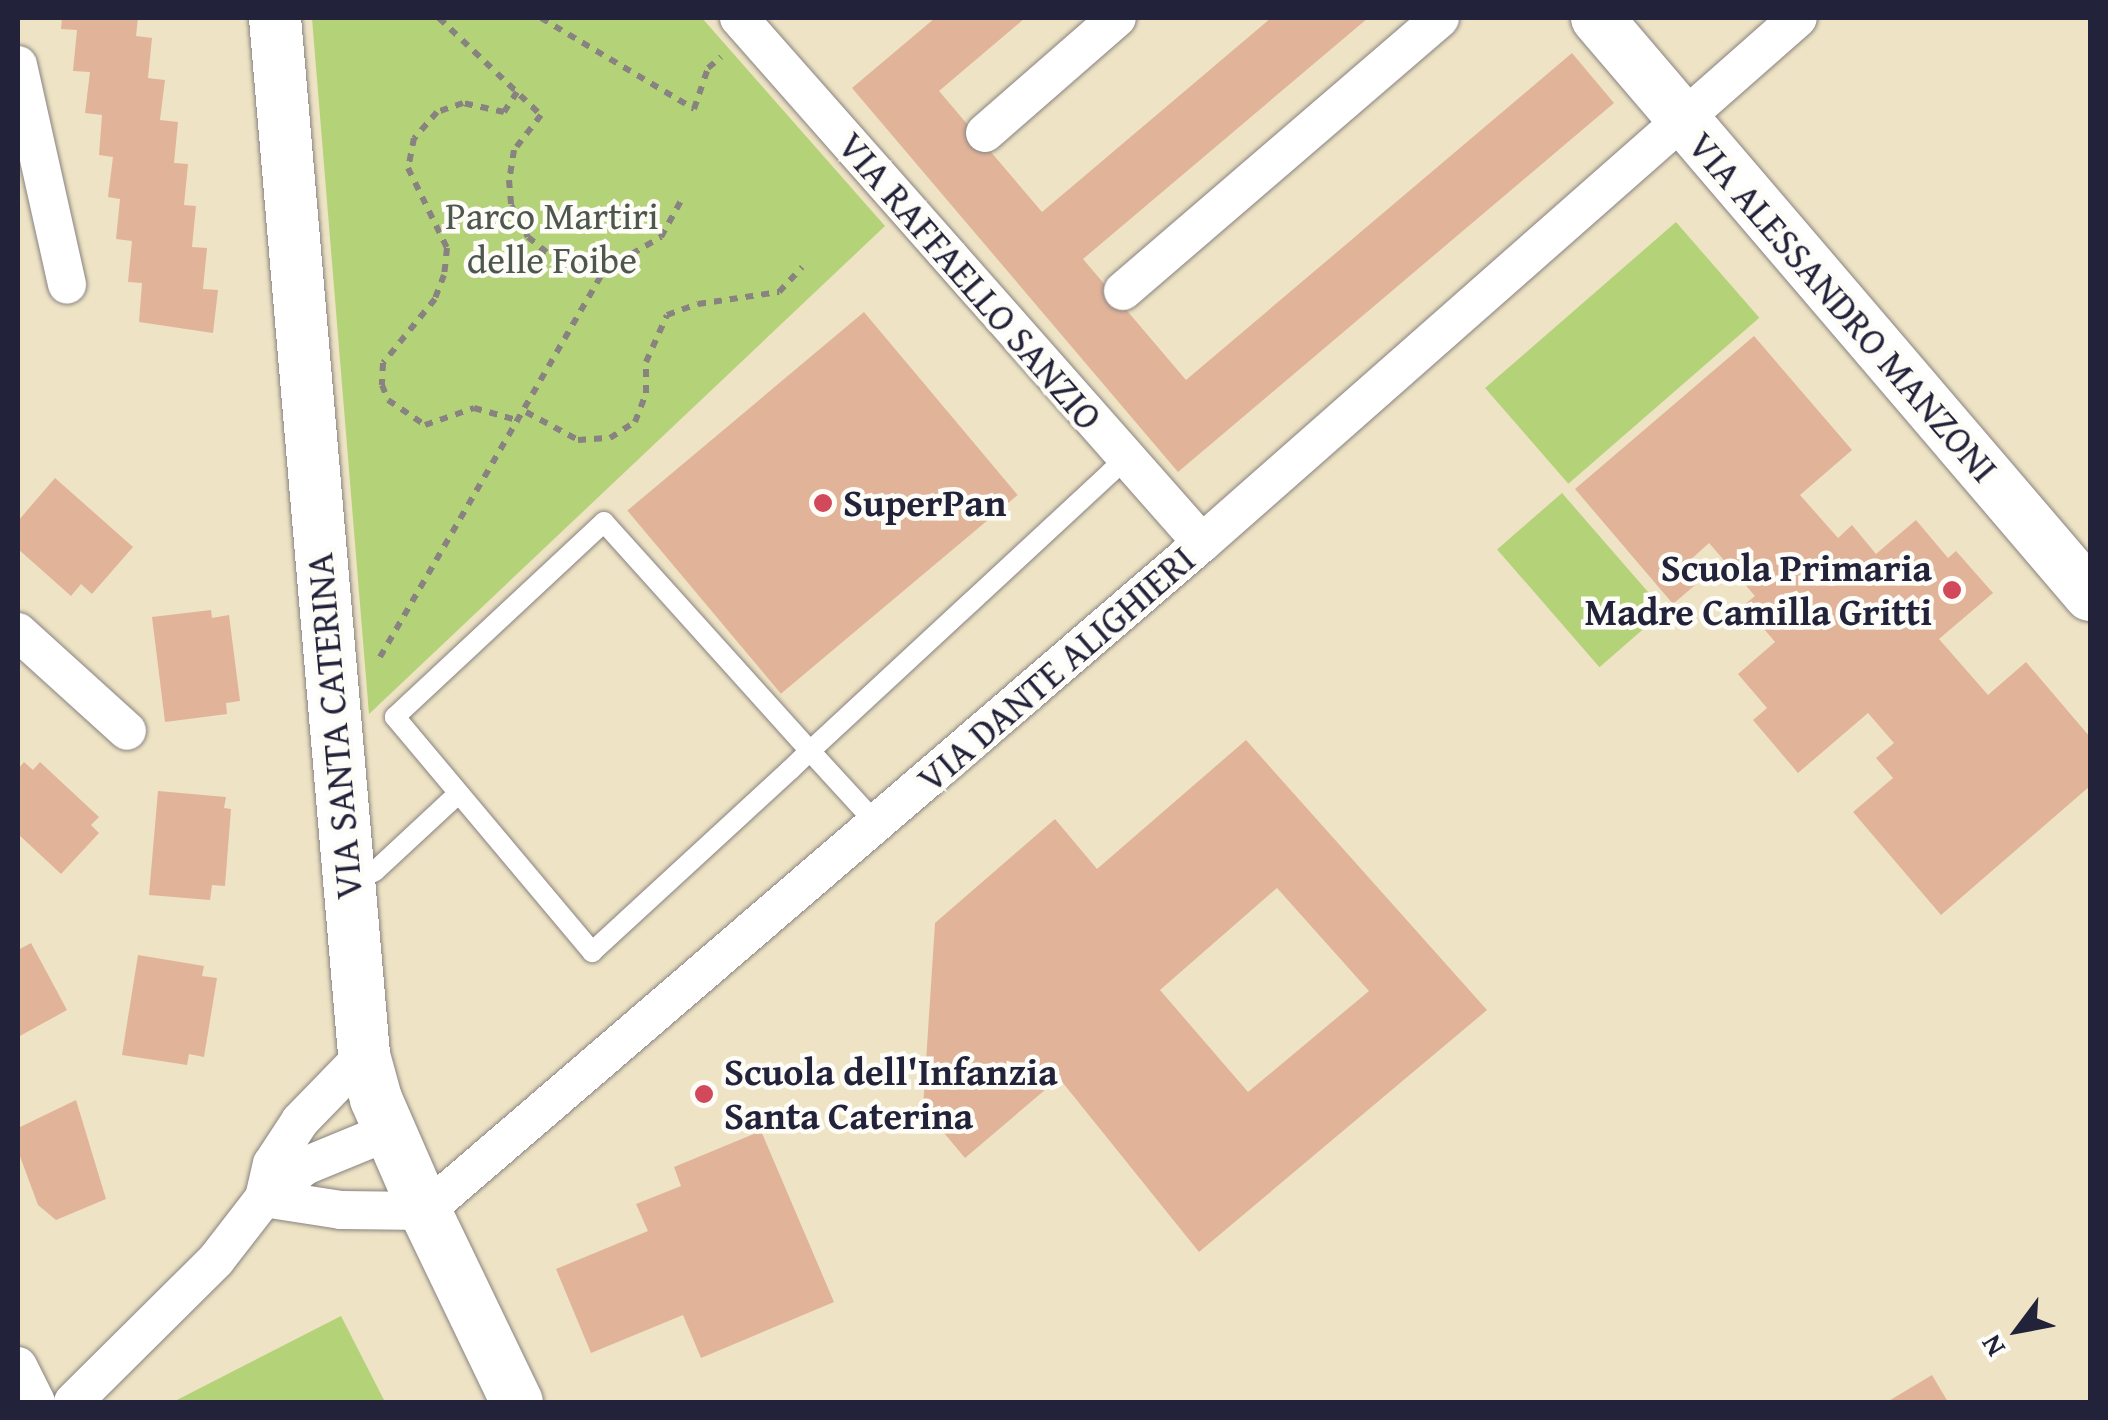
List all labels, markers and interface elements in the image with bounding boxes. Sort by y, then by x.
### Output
street label: VIA RAFFAELLO SANZIO [828,123,1112,439]
street label: VIA ALESSANDRO MANZONI [1679,123,2007,491]
park label: Parco Martiri delle Foibe [445,193,659,282]
place label: SuperPan [843,480,1007,526]
marker: SuperPan [812,492,834,514]
street label: VIA DANTE ALIGHIERI [908,536,1204,802]
place label: Scuola Primaria Madre Camilla Gritti [1585,545,1932,634]
street label: VIA SANTA CATERINA [296,551,372,901]
marker: Scuola Primaria Madre Camilla Gritti [1941,579,1963,601]
place label: Scuola dell'Infanzia Santa Caterina [724,1049,1058,1138]
marker: Scuola dell'Infanzia Santa Caterina [693,1083,715,1105]
north arrow [1968,1280,2068,1380]
text: N [1970,1327,2014,1365]

